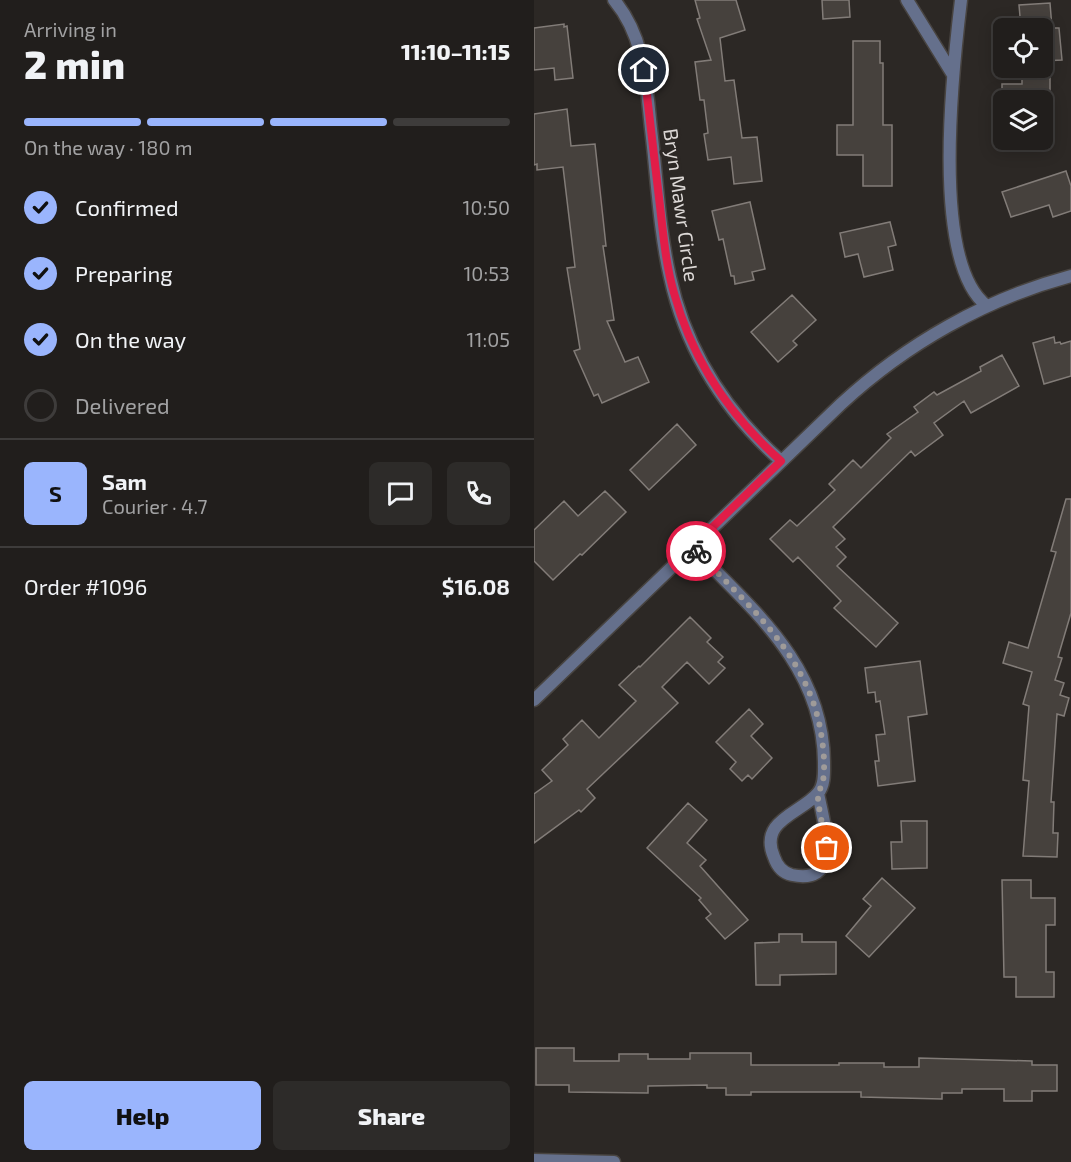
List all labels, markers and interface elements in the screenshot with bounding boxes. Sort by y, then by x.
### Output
text: Arriving in [24,17,117,41]
map controls [993,18,1053,150]
button: locate [993,18,1053,78]
text: 11:10–11:15 [401,38,510,64]
text: 2 min [24,40,125,87]
pin [618,44,669,95]
icon: home [627,53,660,86]
button: layers [993,90,1053,150]
street label: Bryn Mawr Circle [659,127,705,283]
text: On the way · 180 m [24,135,192,159]
icon: check [24,191,57,224]
text: Confirmed [75,194,179,220]
text: 10:50 [462,195,510,219]
icon: check [24,257,57,290]
text: Preparing [75,260,173,286]
text: 10:53 [463,261,510,285]
icon: check [24,323,57,356]
text: On the way [75,326,186,352]
text: 11:05 [467,327,510,351]
text: Delivered [75,392,170,418]
button: chat [369,462,432,525]
button: phone [447,462,510,525]
text: Sam [102,468,147,494]
text: S [49,480,62,506]
text: Courier · 4.7 [102,494,208,518]
courier [666,521,726,581]
icon: bike [680,535,713,568]
text: Order #1096 [24,573,147,599]
text: $16.08 [442,573,510,599]
pin [801,822,852,873]
icon: bag [810,831,843,864]
button: Help [24,1081,261,1150]
button: Share [273,1081,510,1150]

